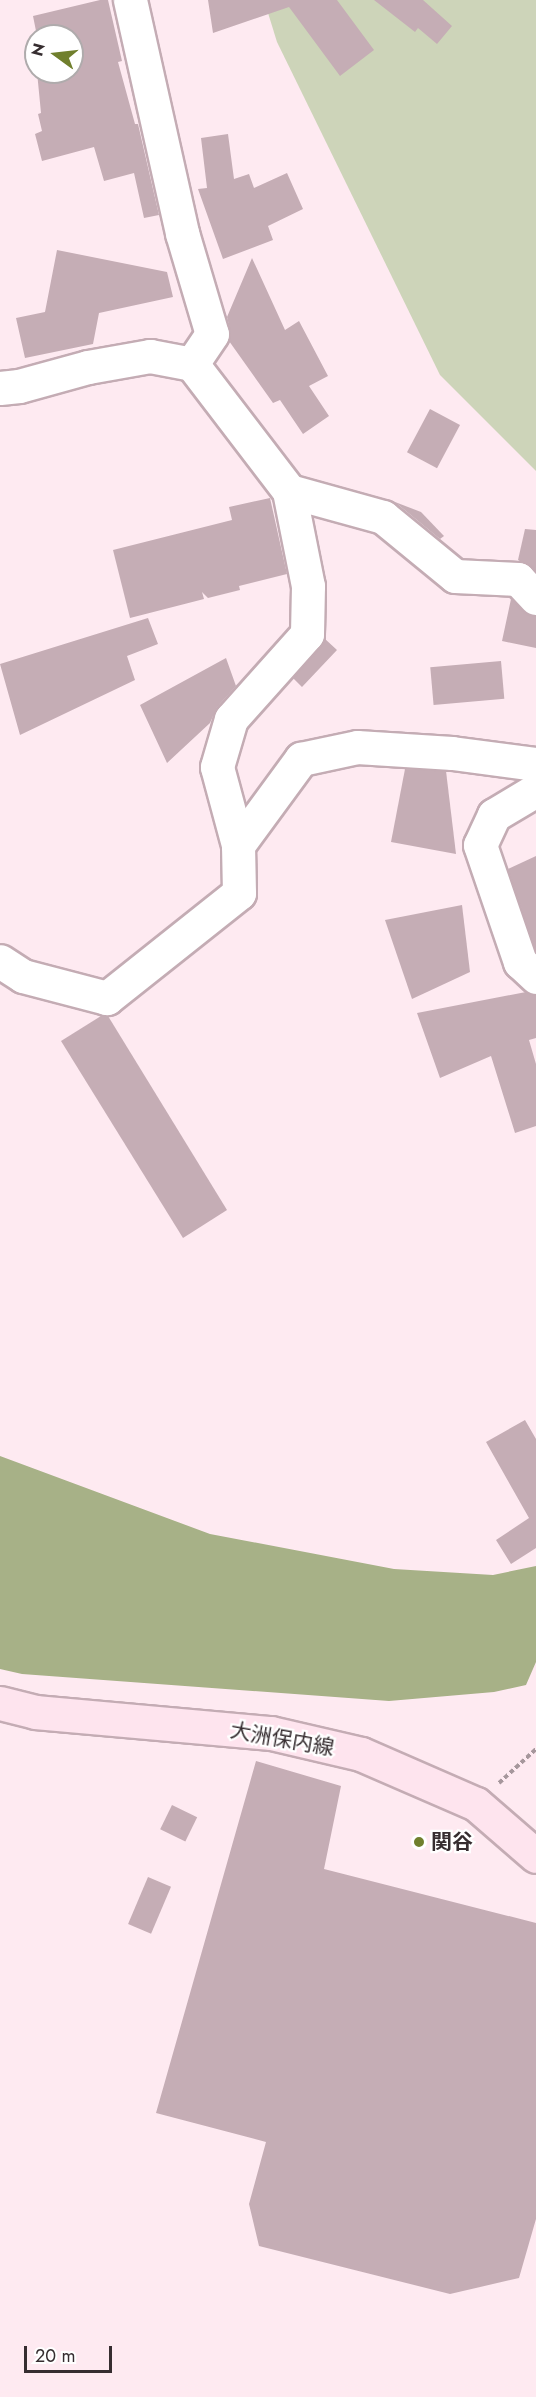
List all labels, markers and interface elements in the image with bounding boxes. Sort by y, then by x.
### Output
north arrow [24,24,84,84]
text: N [25,41,51,59]
street label: 大洲保内線 [228,1717,336,1761]
place label: 関谷 [431,1829,473,1855]
marker: 関谷 [412,1835,426,1849]
scale bar [27,2334,116,2372]
text: 20 m [35,2343,75,2369]

